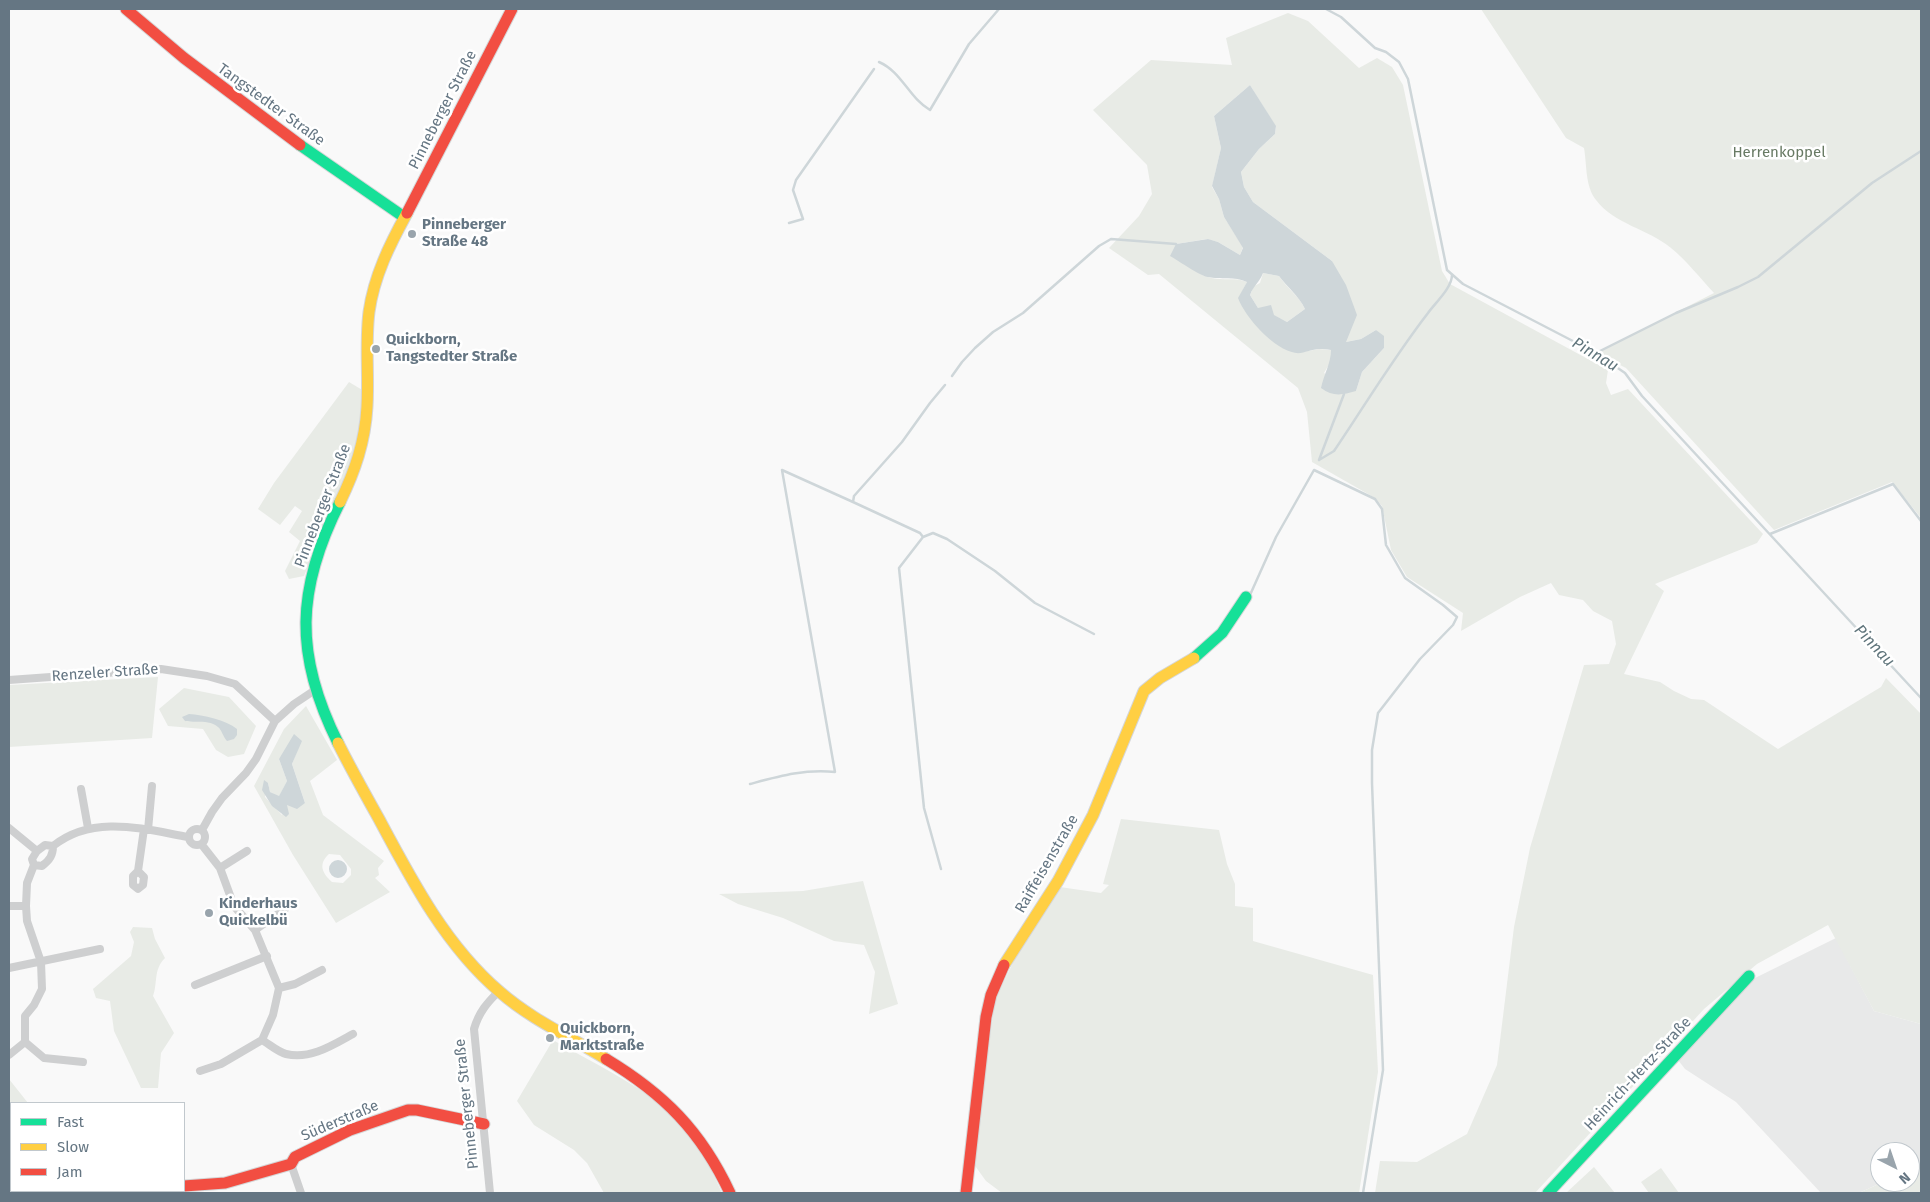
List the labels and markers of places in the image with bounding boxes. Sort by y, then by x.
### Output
place label: Pinneberger Straße 48 [422,216,506,251]
marker: Pinneberger Straße 48 [406,228,418,240]
place label: Quickborn, Tangstedter Straße [386,331,517,366]
marker: Quickborn, Tangstedter Straße [370,343,382,355]
place label: Kinderhaus Quickelbü [219,895,297,930]
marker: Kinderhaus Quickelbü [203,907,215,919]
place label: Quickborn, Marktstraße [560,1020,644,1055]
marker: Quickborn, Marktstraße [544,1032,556,1044]

